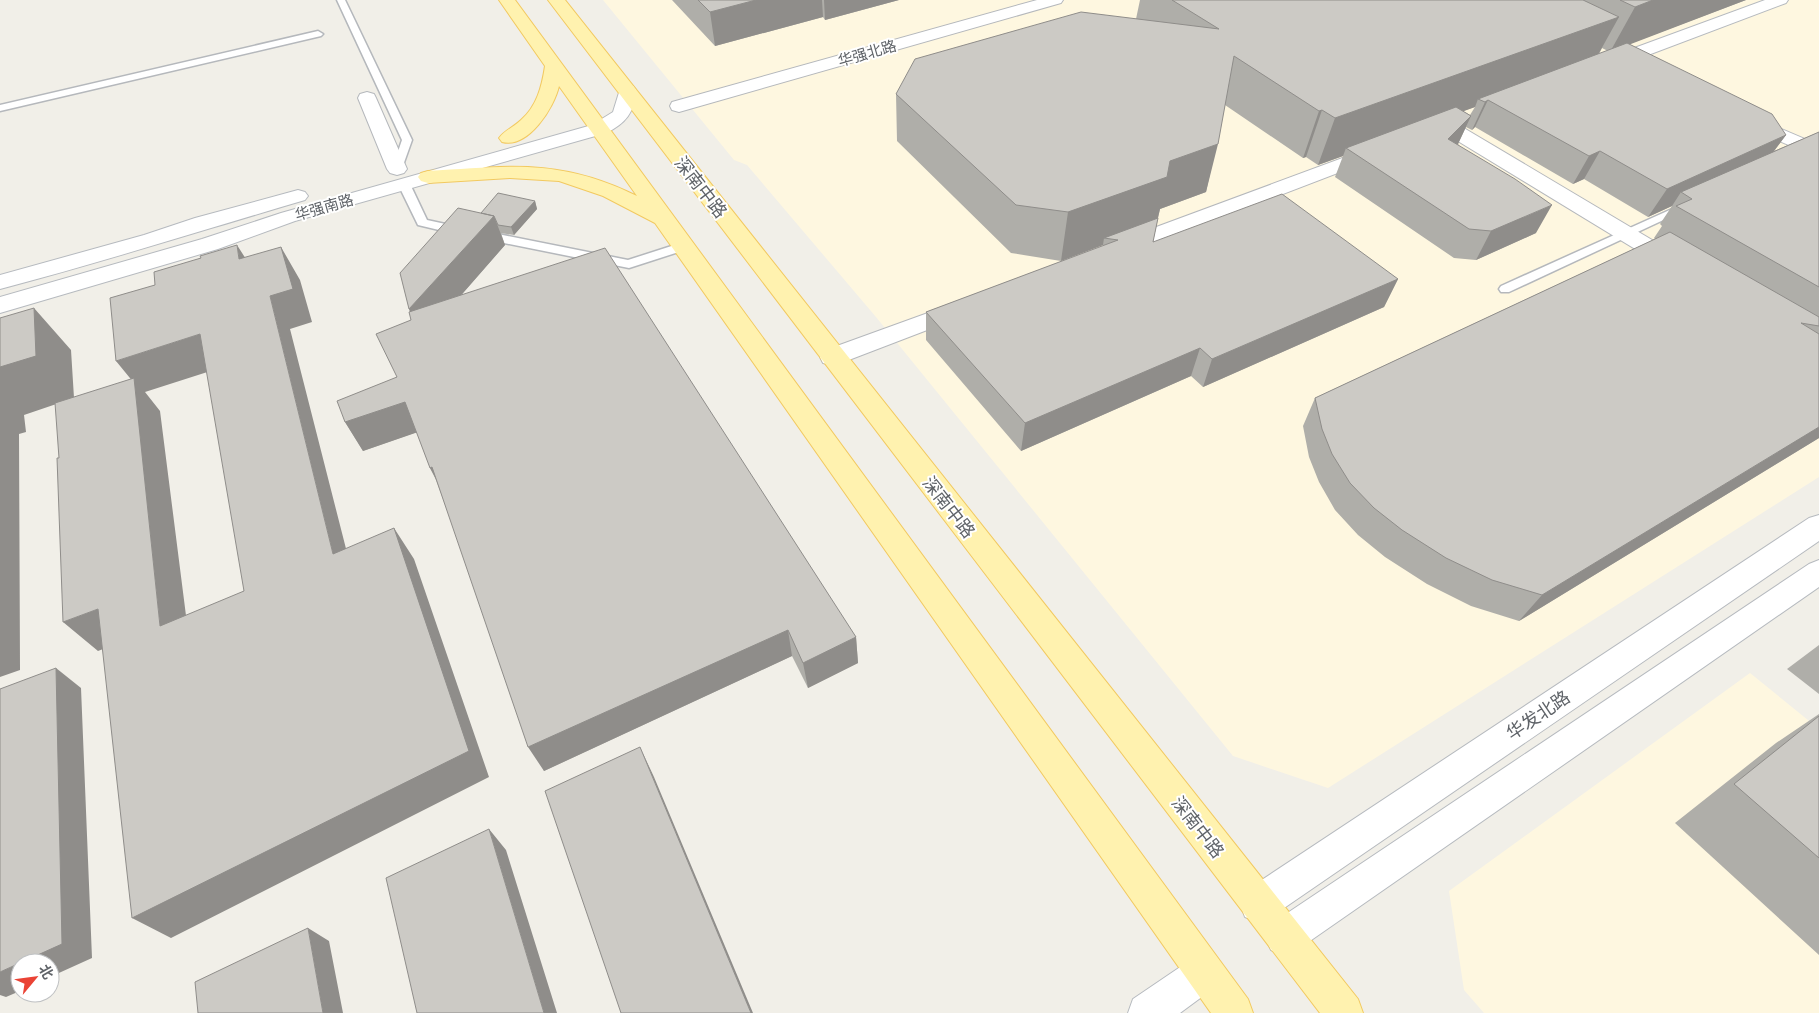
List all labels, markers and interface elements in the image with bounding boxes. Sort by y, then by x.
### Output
street label: 华强北路 [836,36,898,70]
street label: 深南中路 [670,152,732,222]
street label: 华强南路 [293,190,355,224]
street label: 深南中路 [918,472,980,542]
street label: 华发北路 [1502,685,1574,745]
street label: 深南中路 [1167,792,1229,862]
north arrow [10,953,60,1003]
text: 北 [35,961,58,982]

